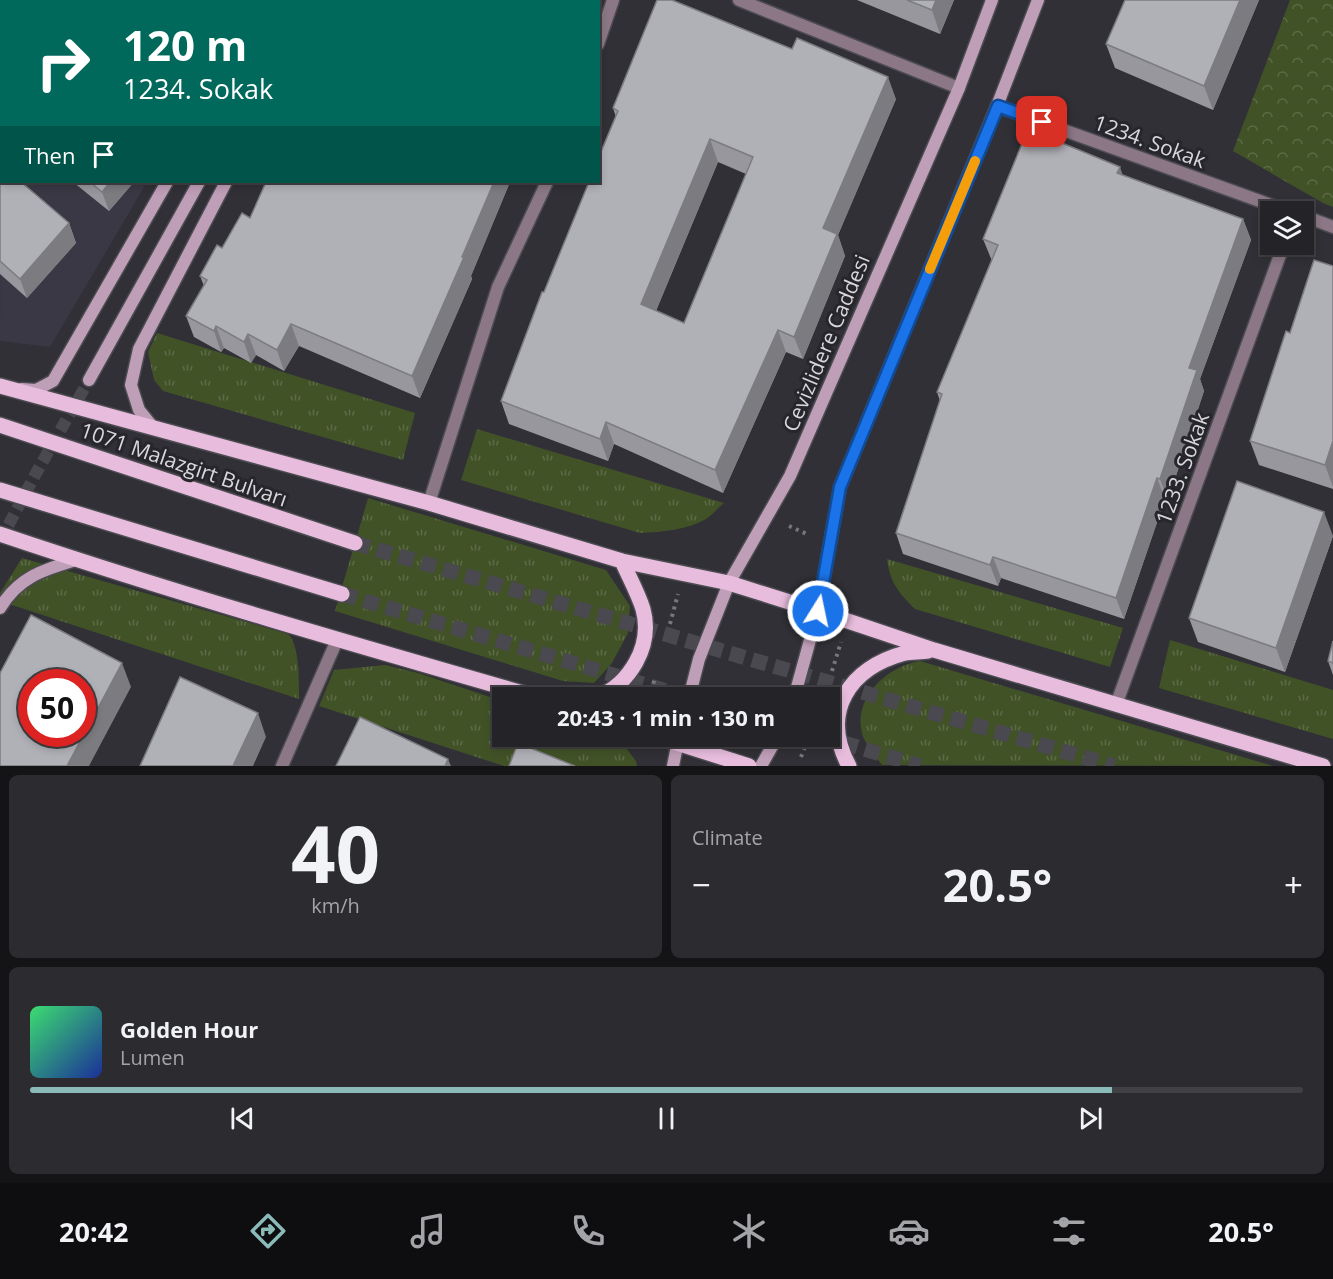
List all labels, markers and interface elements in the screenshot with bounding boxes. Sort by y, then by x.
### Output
text: 120 m [123,16,247,73]
icon: right [24,24,102,102]
text: 1234. Sokak [123,70,273,107]
pin [1016,96,1067,147]
icon: arrive [1025,105,1058,138]
street label: 1234. Sokak [1090,108,1210,174]
icon: arrive [87,138,120,171]
text: Then [24,140,75,170]
map controls [1260,201,1314,255]
button: layers [1260,201,1314,255]
street label: Cevizlidere Caddesi [776,250,876,436]
street label: 1233. Sokak [1149,408,1215,528]
street label: 1071 Malazgirt Bulvarı [77,415,291,513]
position arrow [786,579,850,643]
speed limit sign: 50 [18,669,96,747]
text: 20:43 · 1 min · 130 m [557,702,775,732]
text: 40 [291,800,380,906]
text: Climate [692,824,763,851]
text: 20.5° [943,854,1052,915]
text: − [692,862,711,907]
text: + [1284,862,1303,907]
text: km/h [311,892,360,919]
text: Golden Hour [120,1014,258,1044]
text: Lumen [120,1044,185,1071]
icon: previous [226,1102,259,1135]
icon: pause [650,1102,683,1135]
icon: next [1074,1102,1107,1135]
icon: directions [247,1210,289,1252]
icon: music [407,1210,449,1252]
icon: phone [567,1210,609,1252]
icon: climate [728,1210,770,1252]
icon: car [888,1210,930,1252]
icon: filters [1048,1210,1090,1252]
text: 20:42 [59,1213,129,1250]
text: 20.5° [1208,1213,1274,1250]

